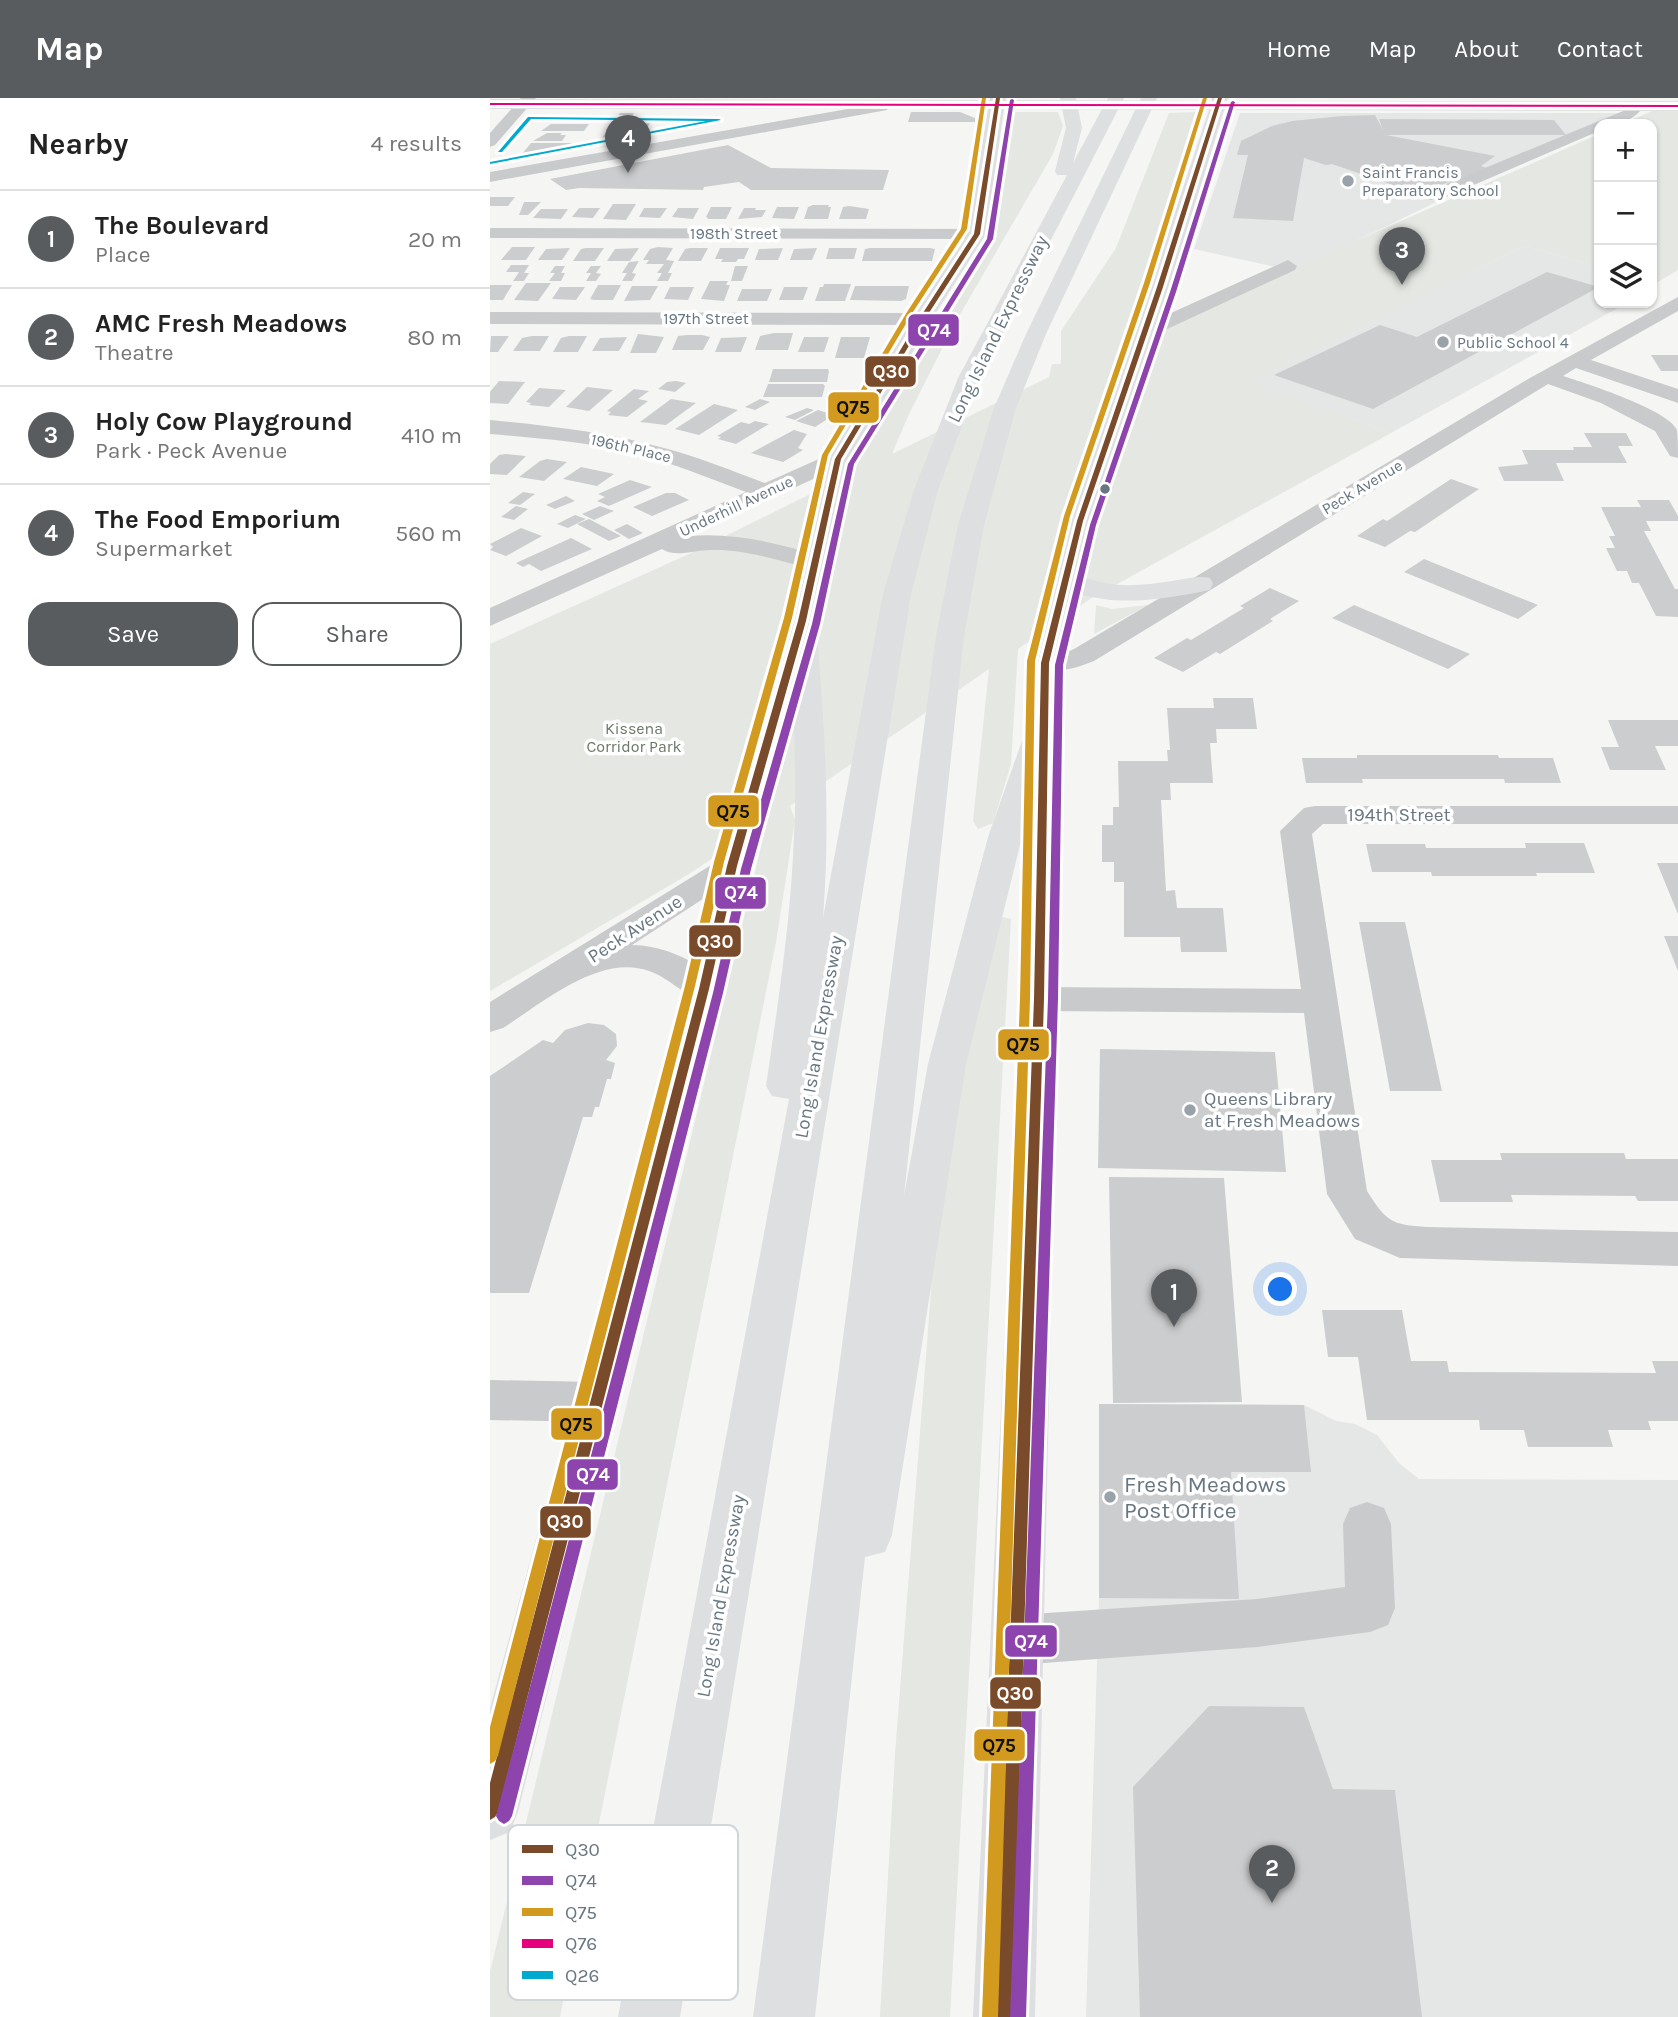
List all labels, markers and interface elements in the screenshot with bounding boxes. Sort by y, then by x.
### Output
text: Map [35,30,103,68]
text: Home [1267,35,1331,63]
text: Map [1369,35,1416,63]
text: About [1454,35,1519,63]
text: Contact [1557,35,1643,63]
pin: 4 [605,115,651,173]
map controls [1594,119,1657,308]
button: + [1594,119,1657,182]
text: Nearby [28,126,128,162]
text: 4 results [370,130,462,157]
place label: Saint Francis Preparatory School [1362,163,1499,200]
marker: Saint Francis Preparatory School [1340,173,1356,189]
button: − [1594,182,1657,245]
text: The Boulevard [95,210,270,241]
street label: 198th Street [690,224,778,243]
text: 1 [47,226,55,253]
text: 20 m [408,226,462,253]
pin: 3 [1379,227,1425,285]
street label: Long Island Expressway [943,232,1053,426]
text: Place [95,241,151,268]
button: layers [1594,245,1657,308]
text: AMC Fresh Meadows [95,308,348,339]
street label: 197th Street [663,309,749,328]
line badge: Q74 [907,313,960,347]
text: Q74 [917,320,952,342]
text: 2 [44,324,58,351]
text: 80 m [407,324,462,351]
place label: Public School 4 [1457,333,1569,352]
marker: Public School 4 [1435,334,1451,350]
text: Theatre [95,339,174,366]
line badge: Q30 [864,355,917,388]
text: Q30 [873,361,909,383]
line badge: Q75 [827,391,880,424]
text: Q75 [836,397,870,419]
text: Holy Cow Playground [95,406,353,437]
text: 3 [44,422,58,449]
text: 410 m [401,422,462,449]
street label: 196th Place [589,430,673,466]
text: Park · Peck Avenue [95,437,287,464]
street label: Peck Avenue [1318,455,1406,519]
street label: Underhill Avenue [676,471,796,541]
unlabelled marker [1098,482,1112,496]
text: The Food Emporium [95,504,341,535]
text: 4 [44,520,58,547]
text: 560 m [395,520,462,547]
text: Supermarket [95,535,232,562]
button: Save [28,602,238,666]
button: Share [252,602,462,666]
park label: Kissena Corridor Park [586,719,682,756]
line badge: Q75 [707,794,760,828]
text: Q75 [716,801,750,823]
street label: 194th Street [1347,804,1451,826]
line badge: Q74 [714,876,767,910]
text: Q74 [724,882,759,904]
street label: Peck Avenue [584,890,686,968]
line badge: Q30 [688,924,742,958]
text: Q30 [697,931,733,953]
street label: Long Island Expressway [790,934,848,1140]
line badge: Q75 [997,1028,1050,1061]
text: Q75 [1006,1034,1040,1056]
place label: Queens Library at Fresh Meadows [1204,1088,1360,1132]
marker: Queens Library at Fresh Meadows [1182,1102,1198,1118]
pin: 1 [1151,1269,1197,1327]
your location [1263,1272,1297,1306]
line badge: Q75 [550,1407,603,1441]
text: Q75 [559,1414,593,1436]
line badge: Q74 [566,1458,619,1491]
text: Q74 [576,1464,611,1486]
place label: Fresh Meadows Post Office [1124,1471,1287,1524]
marker: Fresh Meadows Post Office [1102,1489,1118,1505]
street label: Long Island Expressway [692,1493,750,1699]
line badge: Q30 [539,1505,592,1539]
text: Q30 [547,1511,583,1533]
line badge: Q74 [1004,1624,1058,1658]
text: Q74 [1014,1631,1049,1653]
line badge: Q30 [989,1676,1042,1710]
text: Q30 [997,1683,1033,1705]
line badge: Q75 [973,1728,1026,1762]
text: Q75 [982,1735,1016,1757]
legend [508,1825,738,2000]
text: Q30 [565,1839,600,1861]
pin: 2 [1249,1845,1295,1903]
text: Q74 [565,1870,597,1892]
text: Q75 [565,1902,597,1924]
text: Q76 [565,1933,597,1955]
text: Q26 [565,1965,599,1987]

